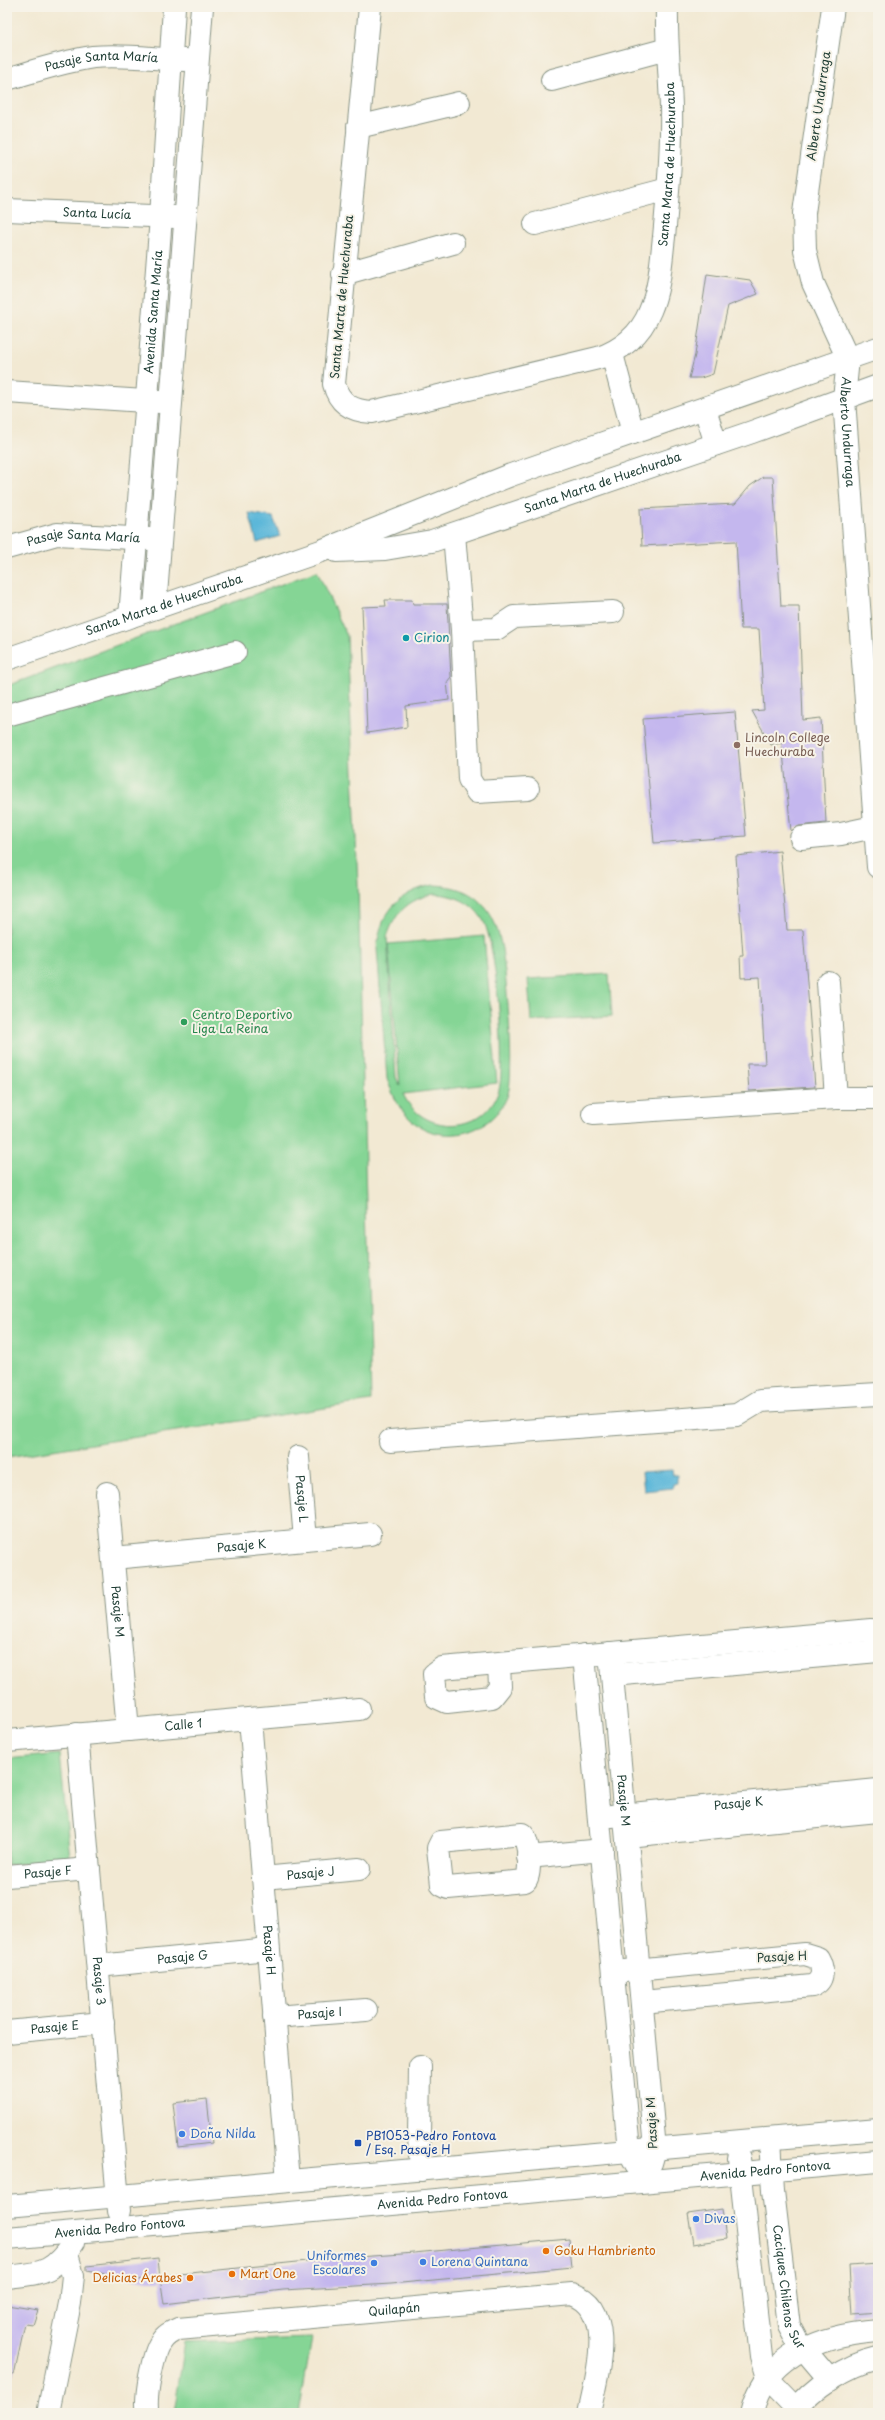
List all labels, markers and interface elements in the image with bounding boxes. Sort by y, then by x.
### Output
street label: Pasaje Santa María [42,46,159,75]
street label: Alberto Undurraga [801,50,835,162]
street label: Santa Marta de Huechuraba [653,81,679,248]
street label: Santa Lucía [62,202,132,223]
street label: Santa Marta de Huechuraba [325,214,357,380]
street label: Avenida Santa María [139,249,166,374]
street label: Alberto Undurraga [836,376,860,488]
street label: Santa Marta de Huechuraba [521,447,684,517]
street label: Pasaje Santa María [24,524,141,550]
street label: Santa Marta de Huechuraba [83,569,245,639]
place label: Cirion [414,628,450,646]
marker: Cirion [401,633,411,643]
place label: Lincoln College Huechuraba [745,728,831,760]
marker: Lincoln College Huechuraba [732,740,742,750]
place label: Centro Deportivo Liga La Reina [192,1005,293,1037]
marker: Centro Deportivo Liga La Reina [179,1017,189,1027]
street label: Pasaje L [292,1474,314,1523]
street label: Pasaje K [216,1534,267,1556]
street label: Pasaje M [107,1585,130,1638]
street label: Calle 1 [163,1713,203,1735]
street label: Pasaje M [613,1774,636,1827]
street label: Pasaje K [713,1791,764,1814]
street label: Pasaje F [23,1861,73,1883]
street label: Pasaje J [286,1861,336,1884]
street label: Pasaje H [259,1924,281,1976]
street label: Pasaje G [156,1945,209,1968]
street label: Pasaje H [756,1946,808,1966]
street label: Pasaje 3 [89,1956,111,2006]
street label: Pasaje I [297,2002,343,2023]
street label: Pasaje E [30,2015,80,2038]
street label: Pasaje M [641,2097,661,2150]
place label: Doña Nilda [190,2124,256,2142]
place label: PB1053-Pedro Fontova / Esq. Pasaje H [366,2126,497,2158]
marker: Doña Nilda [177,2129,187,2139]
marker: PB1053-Pedro Fontova / Esq. Pasaje H [353,2138,363,2148]
street label: Avenida Pedro Fontova [699,2155,831,2185]
street label: Avenida Pedro Fontova [376,2184,509,2213]
place label: Divas [704,2209,736,2227]
street label: Avenida Pedro Fontova [53,2212,186,2242]
marker: Divas [691,2214,701,2224]
street label: Caciques Chilenos Sur [769,2224,811,2353]
place label: Goku Hambriento [554,2241,656,2259]
place label: Uniformes Escolares [307,2246,367,2278]
marker: Goku Hambriento [541,2246,551,2256]
place label: Lorena Quintana [431,2252,528,2270]
marker: Lorena Quintana [418,2257,428,2267]
marker: Uniformes Escolares [369,2258,379,2268]
place label: Mart One [240,2264,296,2282]
place label: Delicias Árabes [92,2268,183,2286]
marker: Mart One [227,2269,237,2279]
marker: Delicias Árabes [185,2273,195,2283]
street label: Quilapán [367,2298,421,2320]

